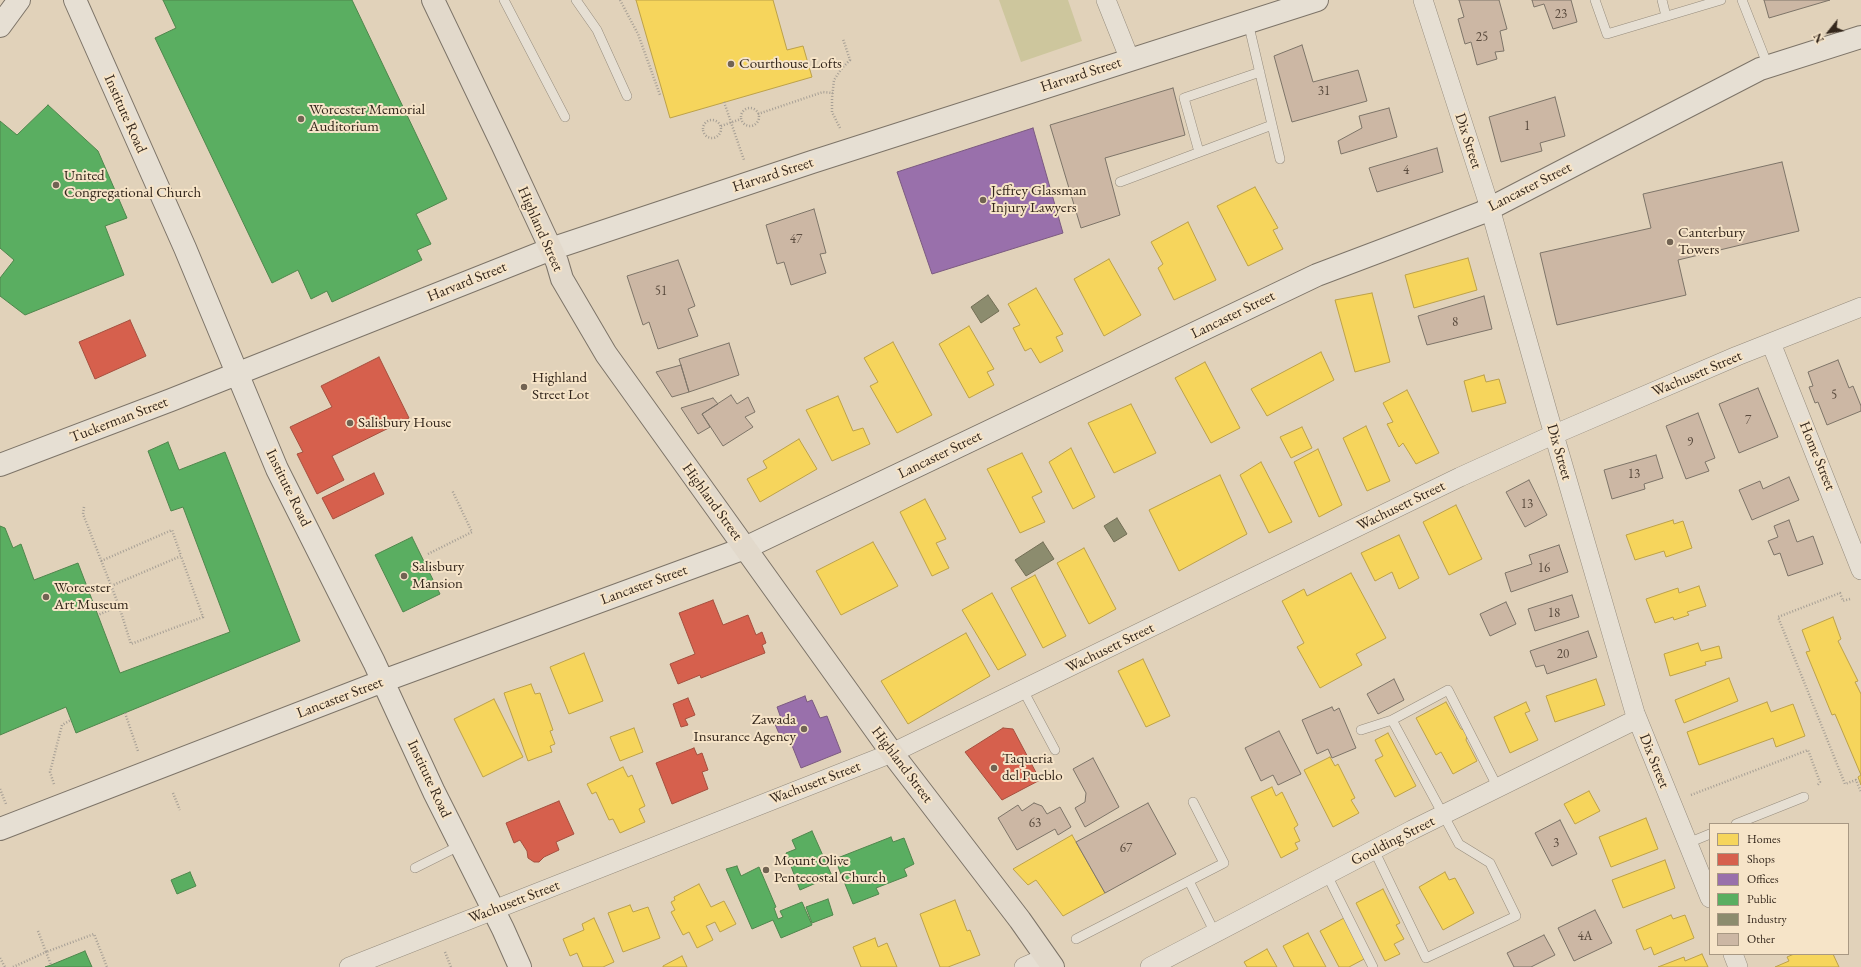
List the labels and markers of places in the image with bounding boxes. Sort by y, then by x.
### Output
place label: Courthouse Lofts [739,55,842,73]
marker: Courthouse Lofts [726,59,736,69]
place label: Worcester Memorial Auditorium [309,101,425,136]
marker: Worcester Memorial Auditorium [296,114,306,124]
place label: United Congregational Church [64,167,201,202]
marker: United Congregational Church [51,180,61,190]
place label: Jeffrey Glassman Injury Lawyers [991,182,1087,217]
marker: Jeffrey Glassman Injury Lawyers [978,195,988,205]
place label: Canterbury Towers [1678,224,1745,259]
marker: Canterbury Towers [1665,237,1675,247]
place label: Highland Street Lot [532,369,589,404]
marker: Highland Street Lot [519,382,529,392]
place label: Salisbury House [358,414,451,432]
marker: Salisbury House [345,418,355,428]
place label: Salisbury Mansion [412,558,464,593]
marker: Salisbury Mansion [399,571,409,581]
place label: Worcester Art Museum [54,579,129,614]
marker: Worcester Art Museum [41,592,51,602]
place label: Zawada Insurance Agency [694,711,796,746]
marker: Zawada Insurance Agency [799,724,809,734]
place label: Taqueria del Pueblo [1002,750,1063,785]
marker: Taqueria del Pueblo [989,763,999,773]
place label: Mount Olive Pentecostal Church [774,852,886,887]
marker: Mount Olive Pentecostal Church [761,865,771,875]

